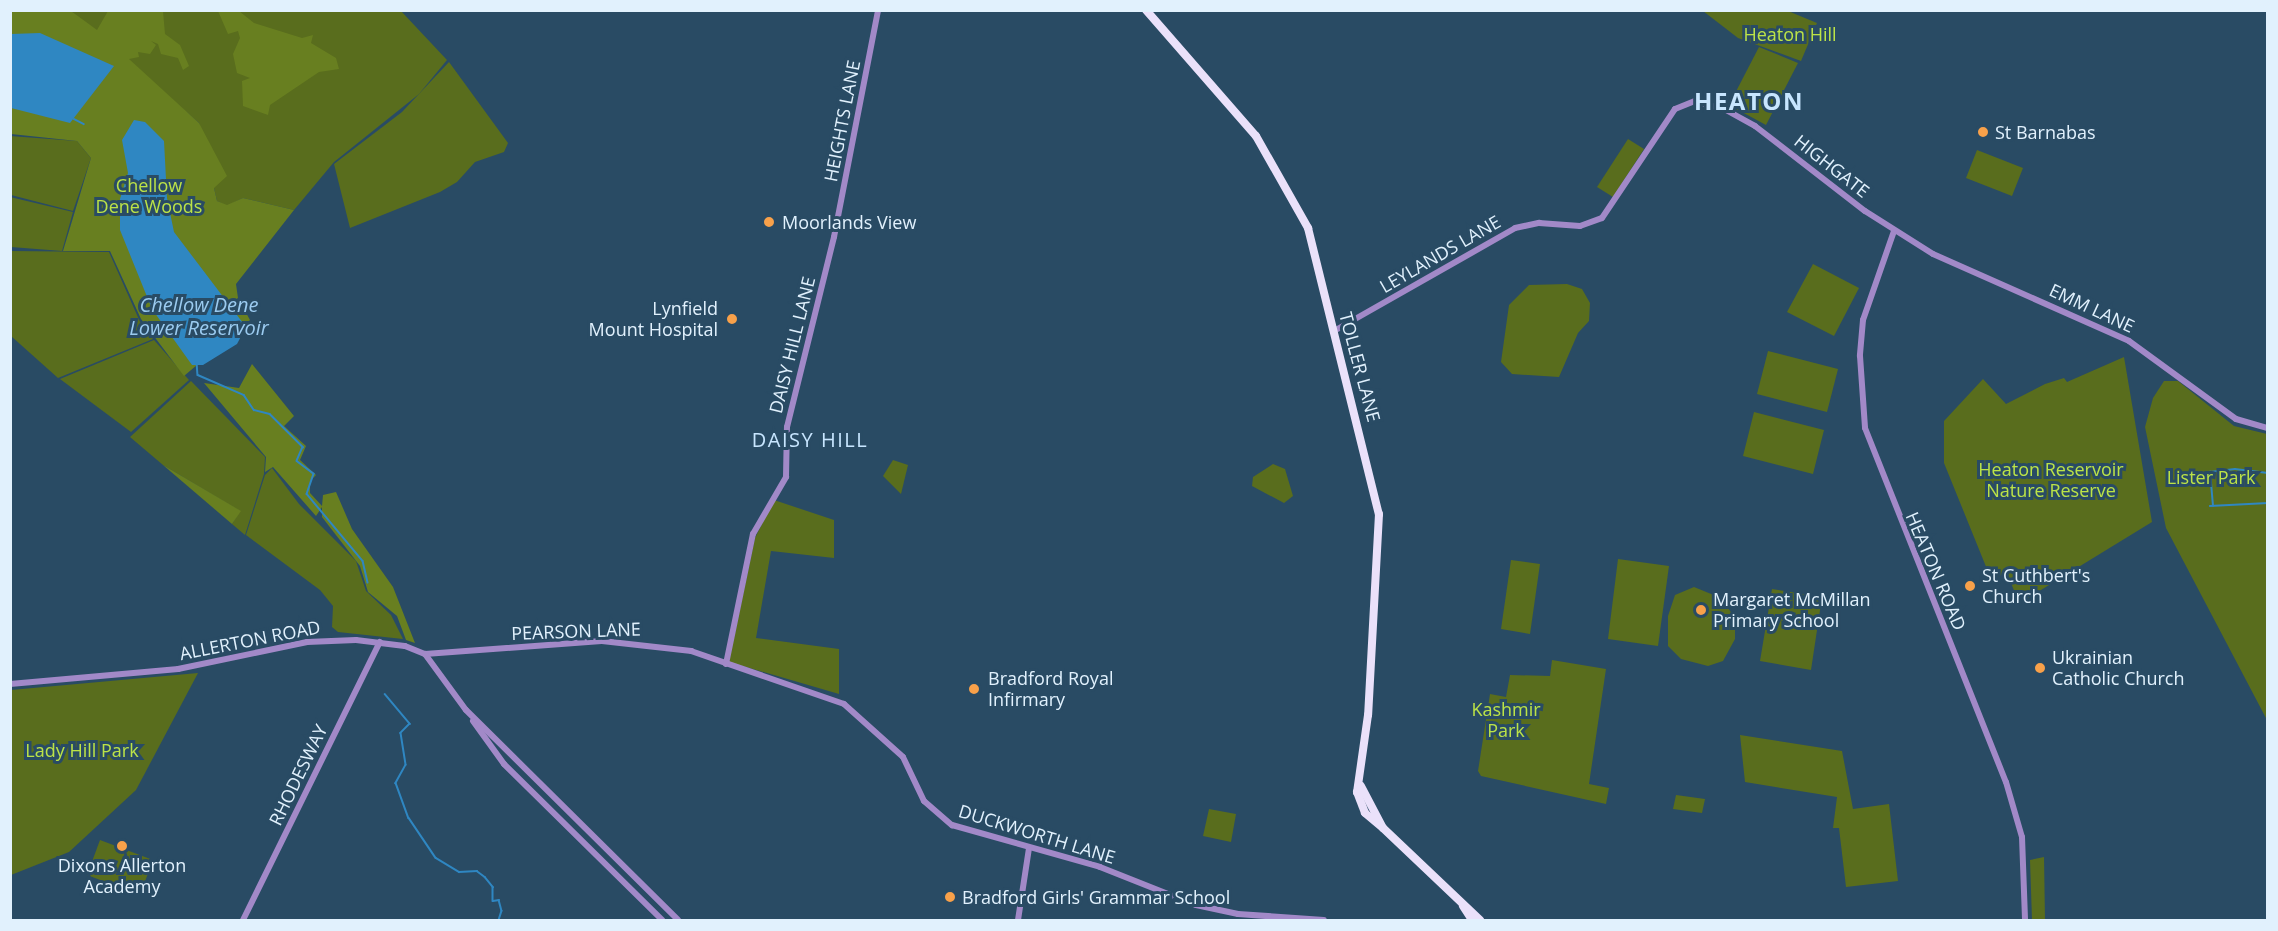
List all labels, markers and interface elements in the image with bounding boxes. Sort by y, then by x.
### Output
park label: Heaton Hill [1743,23,1837,45]
street label: HEIGHTS LANE [820,58,864,184]
district label: HEATON [1694,87,1804,115]
place label: St Barnabas [1995,121,2096,143]
marker: St Barnabas [1976,125,1990,139]
street label: HIGHGATE [1790,130,1874,202]
park label: Chellow Dene Woods [96,175,202,218]
place label: Moorlands View [782,211,916,233]
street label: LEYLANDS LANE [1376,211,1504,297]
marker: Moorlands View [760,213,778,231]
street label: DAISY HILL LANE [765,274,819,416]
street label: EMM LANE [2046,279,2138,337]
water label: Chellow Dene Lower Reservoir [129,293,269,340]
place label: Lynfield Mount Hospital [589,298,718,340]
marker: Lynfield Mount Hospital [723,310,741,328]
street label: TOLLER LANE [1335,310,1385,424]
district label: DAISY HILL [752,427,868,451]
park label: Heaton Reservoir Nature Reserve [1978,459,2124,502]
park label: Lister Park [2167,466,2255,488]
street label: HEATON ROAD [1901,509,1971,633]
place label: St Cuthbert's Church [1982,565,2090,608]
marker: St Cuthbert's Church [1963,579,1977,593]
place label: Margaret McMillan Primary School [1713,589,1871,632]
marker: Margaret McMillan Primary School [1694,603,1708,617]
street label: ALLERTON ROAD [178,616,322,664]
street label: PEARSON LANE [511,618,641,644]
place label: Ukrainian Catholic Church [2052,647,2184,690]
marker: Ukrainian Catholic Church [2033,661,2047,675]
place label: Bradford Royal Infirmary [988,668,1113,710]
marker: Bradford Royal Infirmary [965,680,983,698]
park label: Kashmir Park [1471,699,1541,742]
street label: RHODESWAY [264,721,332,829]
park label: Lady Hill Park [25,739,139,761]
street label: DUCKWORTH LANE [956,800,1118,868]
marker: Dixons Allerton Academy [115,839,129,853]
place label: Dixons Allerton Academy [58,855,186,898]
place label: Bradford Girls' Grammar School [962,886,1230,908]
marker: Bradford Girls' Grammar School [943,890,957,904]

